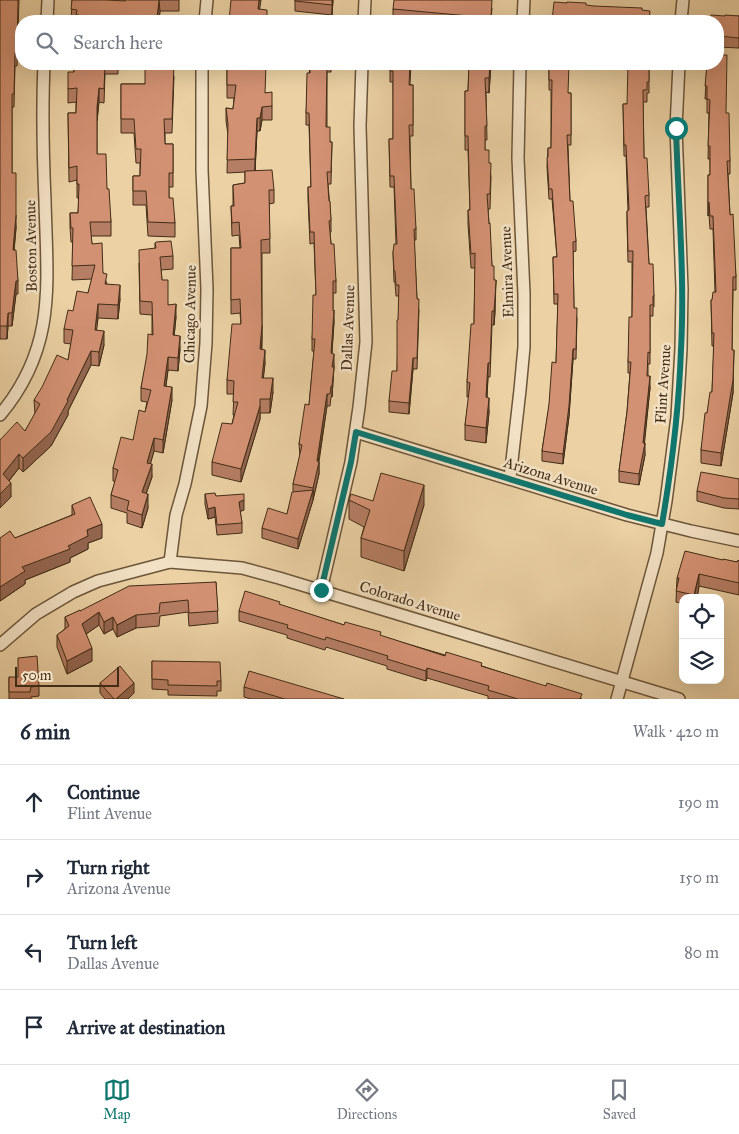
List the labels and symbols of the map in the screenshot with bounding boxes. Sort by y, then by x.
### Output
route start [665,117,688,140]
street label: Boston Avenue [21,200,41,292]
street label: Elmira Avenue [496,226,518,318]
street label: Chicago Avenue [180,265,200,363]
street label: Dallas Avenue [337,285,359,371]
street label: Flint Avenue [651,344,675,424]
street label: Arizona Avenue [501,453,600,499]
street label: Colorado Avenue [357,577,463,625]
route end [310,579,333,602]
scale bar [15,664,119,687]

